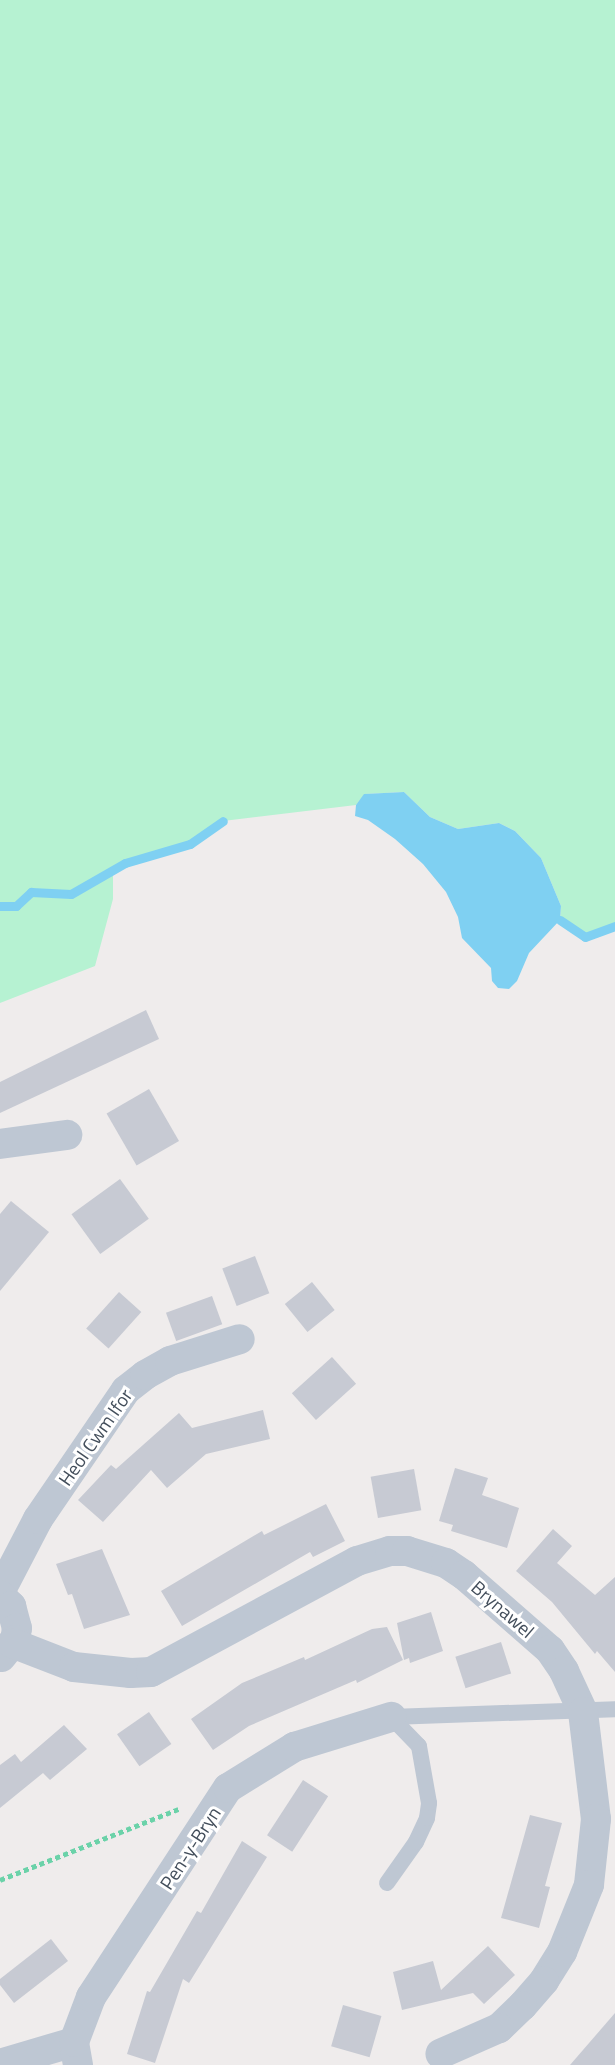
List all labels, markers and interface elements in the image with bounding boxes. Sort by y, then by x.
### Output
street label: Heol Cwm Ifor [53,1384,137,1490]
street label: Brynawel [467,1576,539,1642]
street label: Pen-y-Bryn [155,1802,225,1894]

